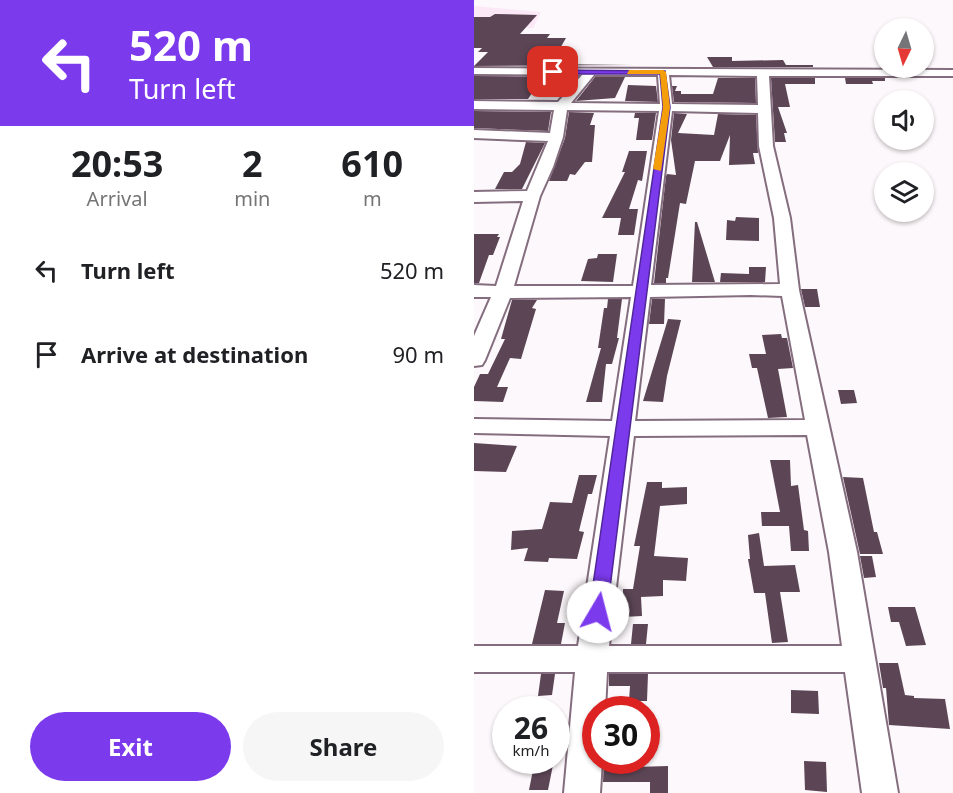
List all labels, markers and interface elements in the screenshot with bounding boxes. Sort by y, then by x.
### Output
text: 520 m [129,16,253,73]
north arrow [874,18,934,78]
map controls [874,18,934,222]
icon: left [30,24,108,102]
pin [527,46,578,97]
icon: arrive [536,55,569,88]
text: Turn left [129,70,235,107]
button: sound [874,90,934,150]
text: 20:53 [71,139,163,188]
text: 2 [242,139,263,188]
text: 610 [341,139,403,188]
button: layers [874,162,934,222]
text: Arrival [87,185,148,212]
text: min [234,185,270,212]
text: m [363,185,382,212]
icon: left [30,254,63,287]
text: Turn left [81,255,175,285]
text: 520 m [380,255,444,285]
icon: arrive [30,338,63,371]
text: Arrive at destination [81,339,308,369]
text: 90 m [393,339,444,369]
position arrow [566,580,630,644]
speed limit sign: 30 [582,696,660,774]
text: 26 [514,707,548,748]
button: Exit [30,712,231,781]
button: Share [243,712,444,781]
text: km/h [513,740,549,760]

